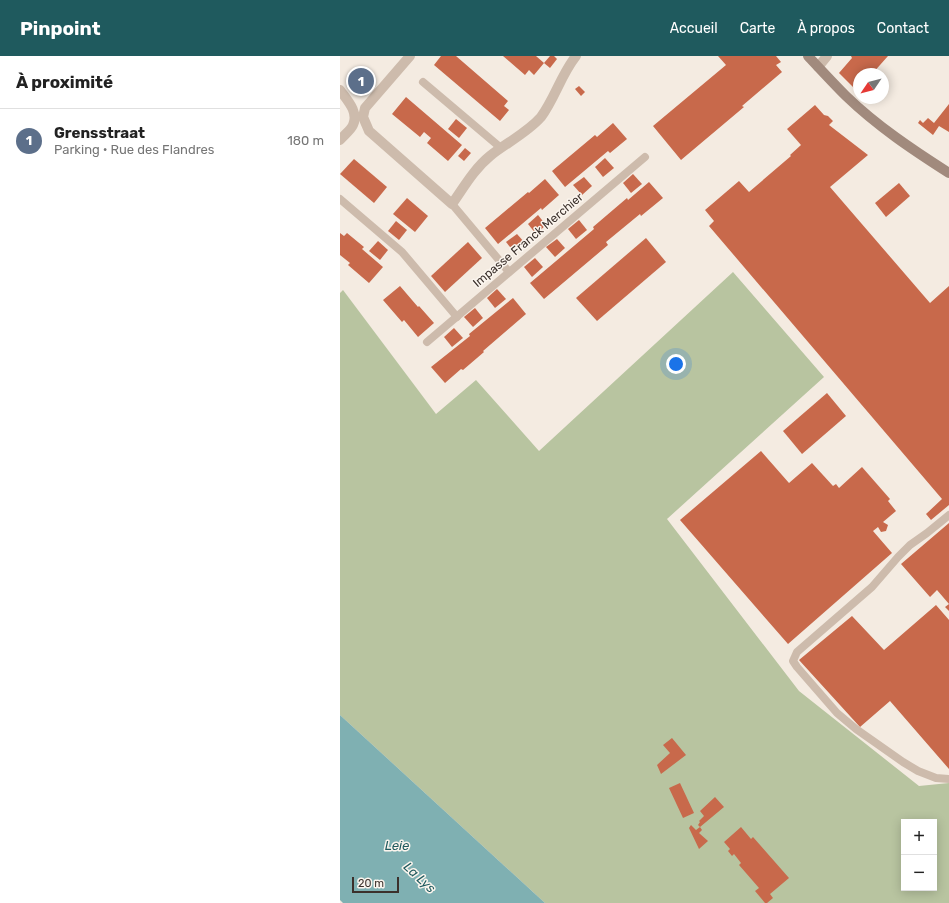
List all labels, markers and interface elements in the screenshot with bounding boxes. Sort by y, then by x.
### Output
text: Pinpoint [20,17,101,40]
text: Accueil [670,20,718,37]
text: Carte [740,20,775,37]
text: À propos [797,20,855,37]
text: Contact [877,20,929,37]
pin: 1 [348,66,374,96]
north arrow [853,68,889,104]
text: À proximité [16,72,113,92]
text: Grensstraat [54,124,145,142]
text: 1 [26,133,32,148]
text: 180 m [287,133,324,148]
text: Parking · Rue des Flandres [54,142,214,157]
street label: Impasse Franck Merchier [470,190,586,290]
your location [666,354,686,374]
map controls [901,819,937,891]
button: + [901,819,937,855]
water label: Leie [385,838,409,853]
button: − [901,855,937,891]
water label: La Lys [401,859,439,896]
scale bar [352,875,399,894]
text: 20 m [358,877,384,890]

